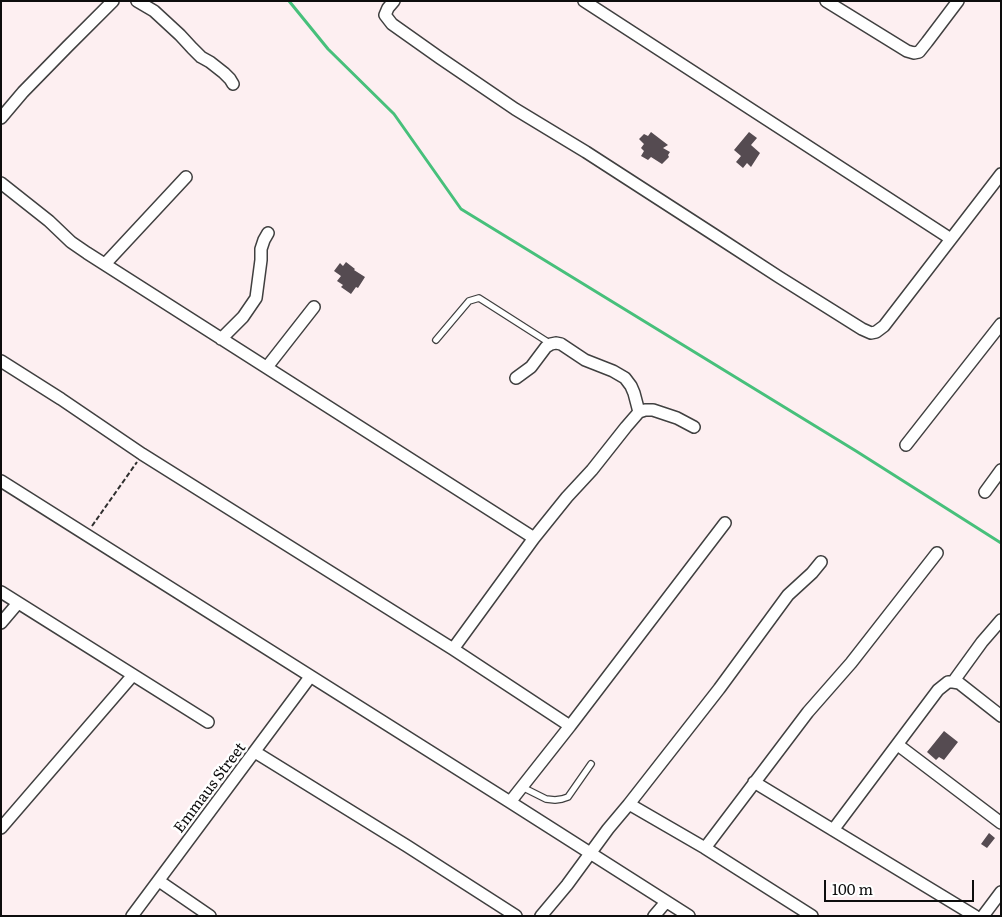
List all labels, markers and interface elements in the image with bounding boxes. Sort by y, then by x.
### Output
street label: Emmaus Street [170,739,250,837]
scale bar [827,870,977,902]
text: 100 m [832,877,873,900]

